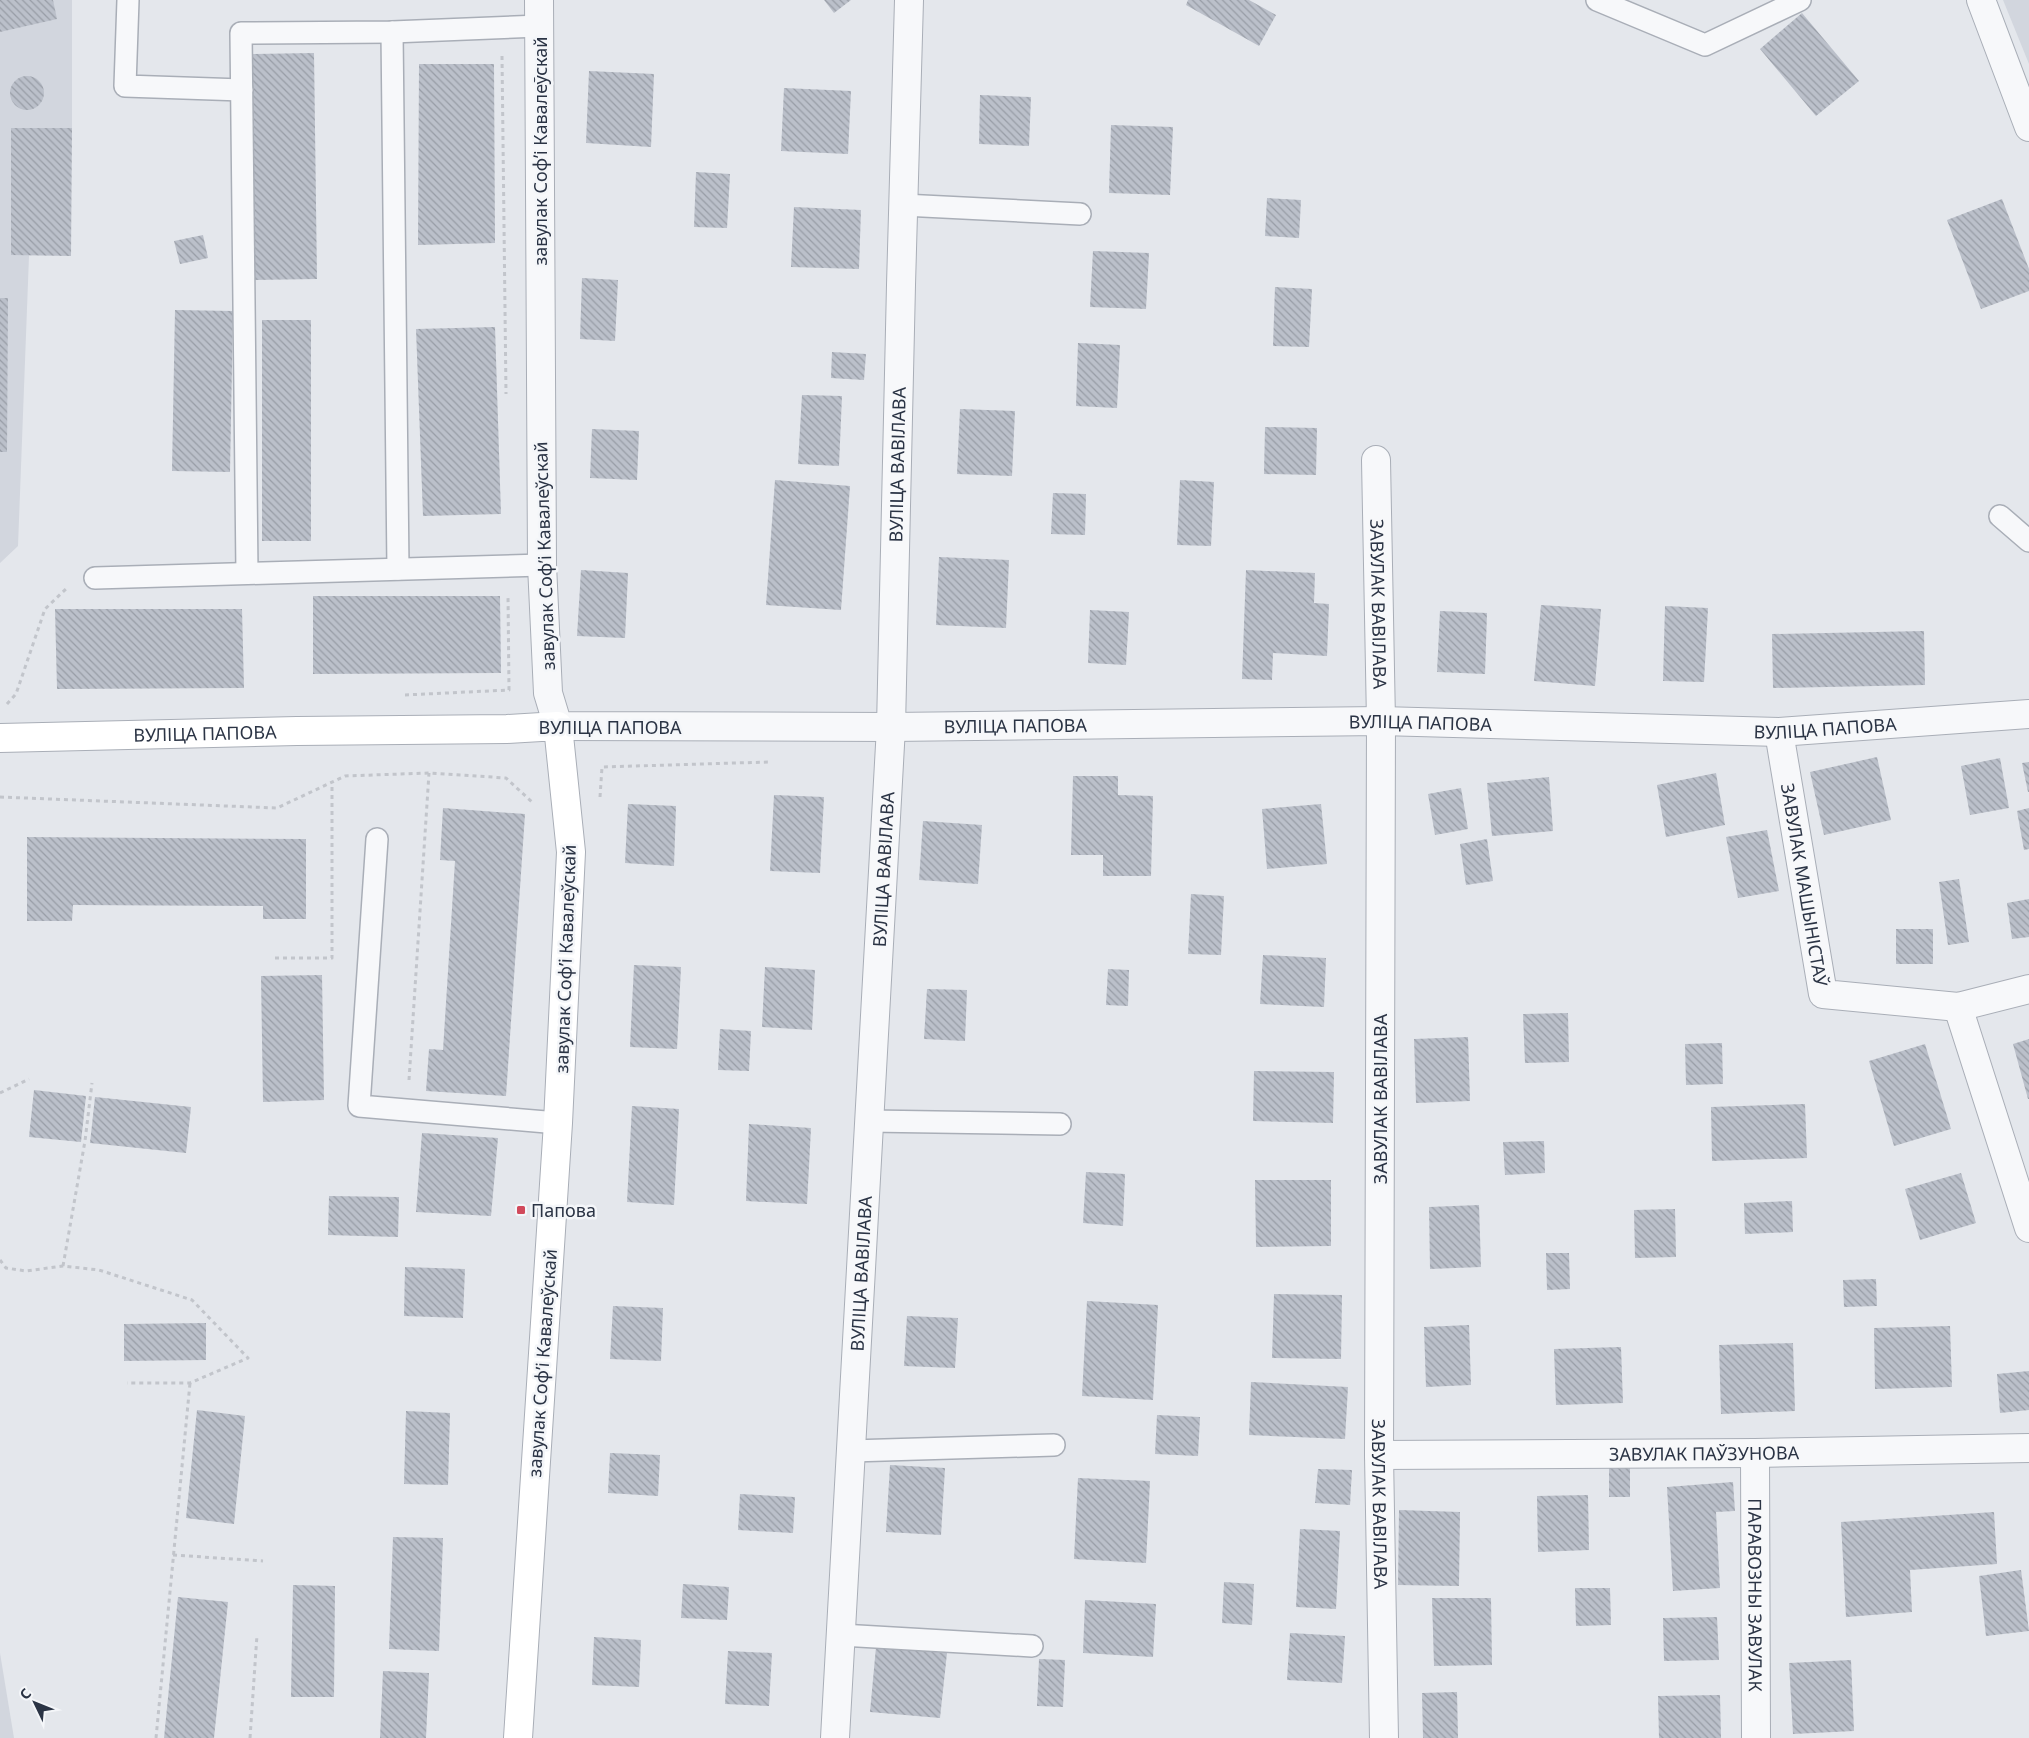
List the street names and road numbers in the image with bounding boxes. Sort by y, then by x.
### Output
street label: завулак Софʼі Кавалеўскай [528,37,552,265]
street label: ВУЛІЦА ВАВІЛАВА [883,386,911,543]
street label: завулак Софʼі Кавалеўскай [528,441,560,671]
street label: ЗАВУЛАК ВАВІЛАВА [1365,519,1392,690]
street label: ВУЛІЦА ПАПОВА [1349,709,1493,736]
street label: ВУЛІЦА ПАПОВА [1753,712,1898,744]
street label: ВУЛІЦА ПАПОВА [944,713,1088,738]
street label: ВУЛІЦА ПАПОВА [538,715,682,739]
street label: ВУЛІЦА ПАПОВА [133,719,277,747]
street label: ЗАВУЛАК МАШЫНІСТАЎ [1776,781,1834,989]
street label: ВУЛІЦА ВАВІЛАВА [867,790,899,948]
street label: завулак Софʼі Кавалеўскай [549,844,581,1074]
street label: ЗАВУЛАК ВАВІЛАВА [1368,1013,1392,1184]
street label: ВУЛІЦА ВАВІЛАВА [844,1195,877,1352]
street label: завулак Софʼі Кавалеўскай [522,1248,562,1478]
street label: ЗАВУЛАК ВАВІЛАВА [1367,1419,1393,1590]
street label: ЗАВУЛАК ПАЎЗУНОВА [1609,1440,1800,1466]
street label: ПАРАВОЗНЫ ЗАВУЛАК [1743,1498,1768,1693]

